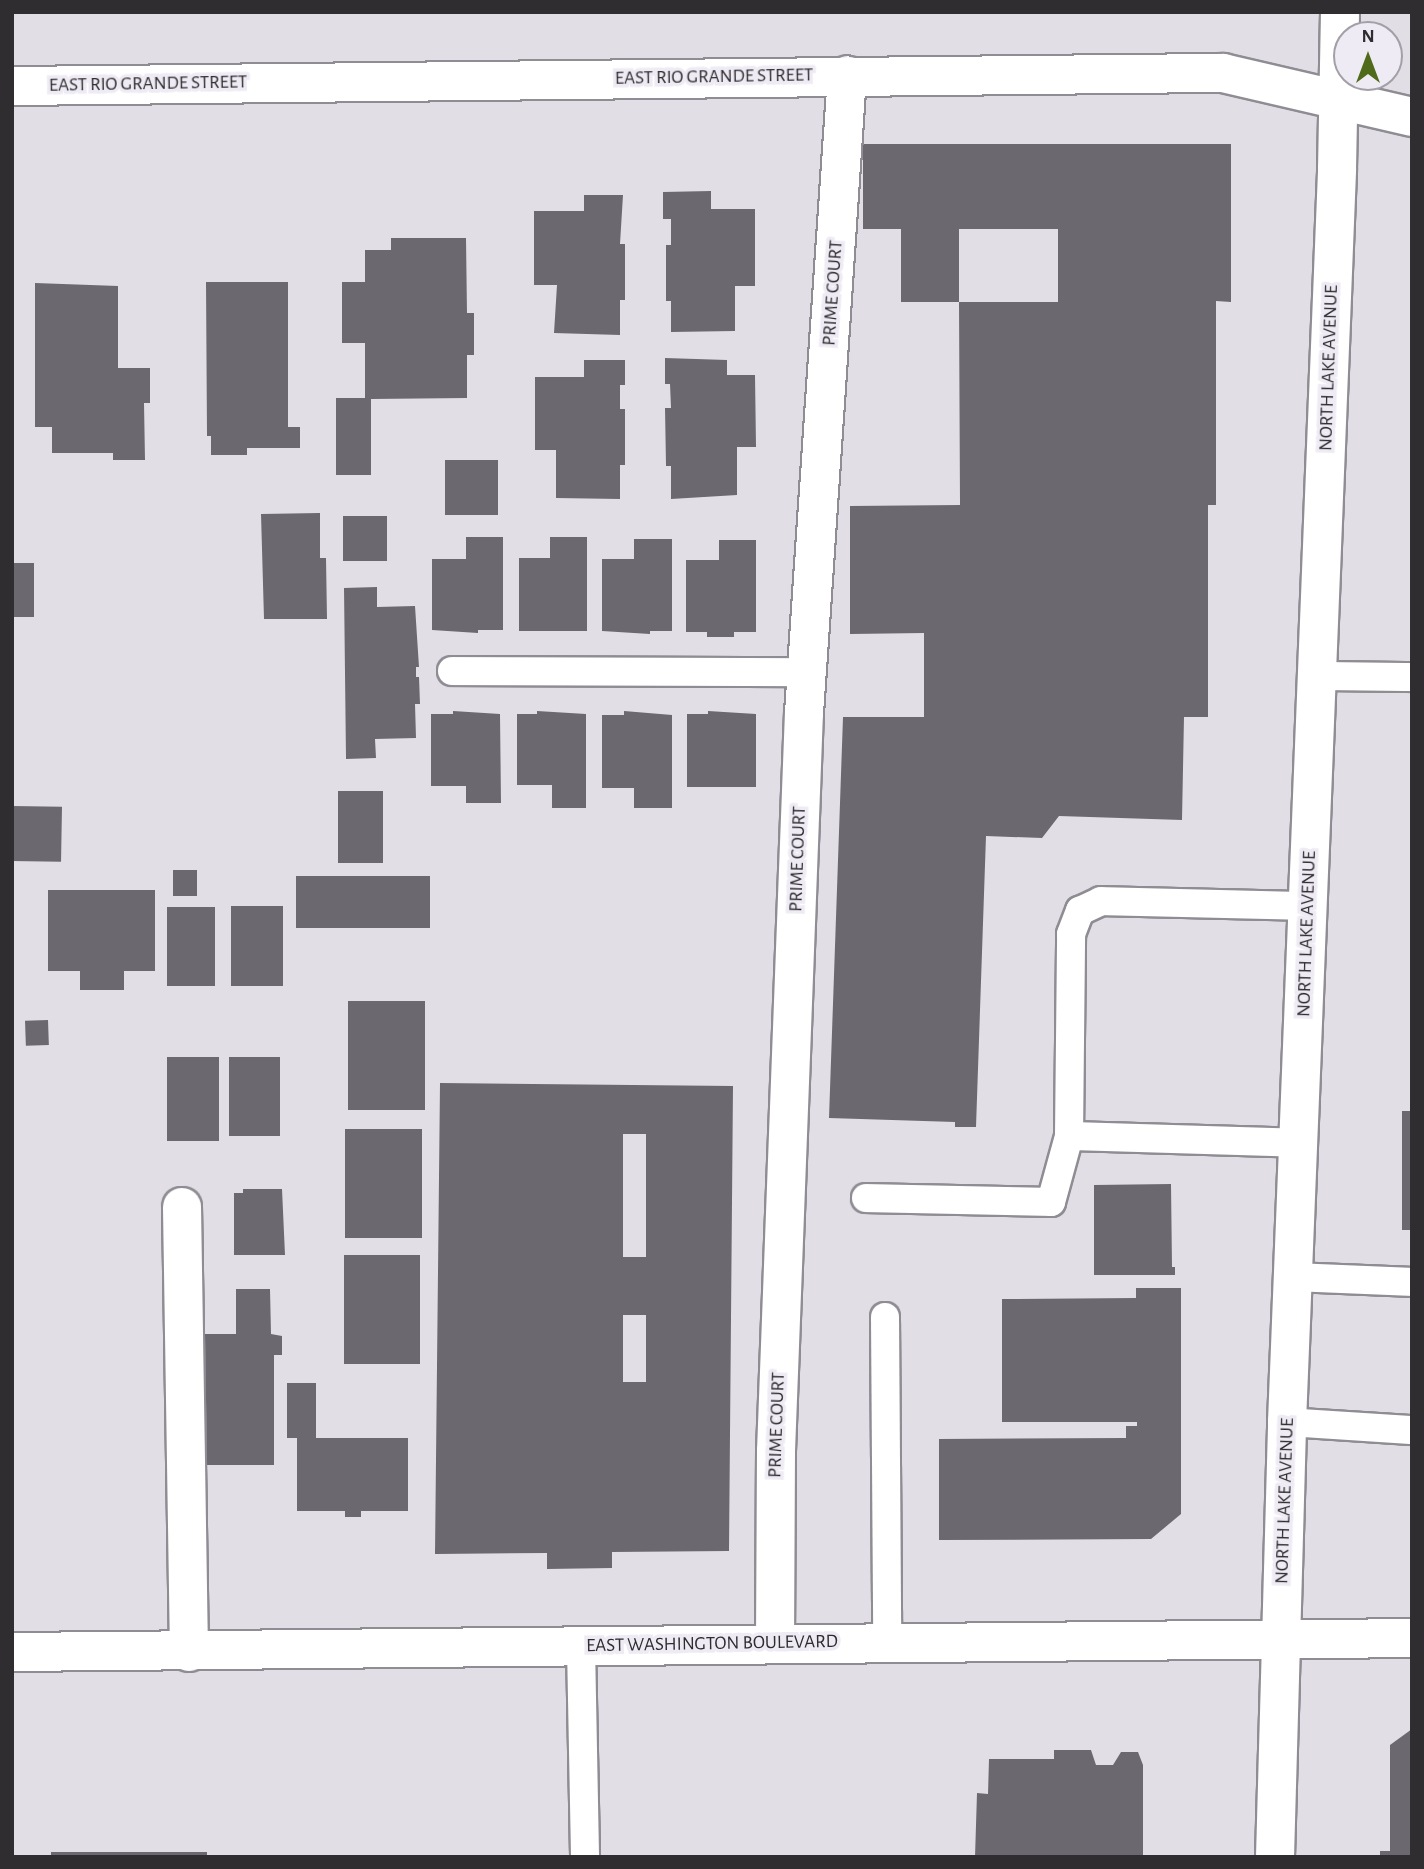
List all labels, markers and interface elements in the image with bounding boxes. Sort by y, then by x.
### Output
north arrow [1333,21,1403,91]
text: N [1361,27,1375,46]
street label: EAST RIO GRANDE STREET [615,64,813,90]
street label: EAST RIO GRANDE STREET [49,71,247,97]
street label: PRIME COURT [818,239,848,347]
street label: NORTH LAKE AVENUE [1315,285,1343,451]
street label: PRIME COURT [785,806,811,912]
street label: NORTH LAKE AVENUE [1293,851,1321,1017]
street label: PRIME COURT [764,1372,790,1478]
street label: NORTH LAKE AVENUE [1271,1418,1299,1584]
street label: EAST WASHINGTON BOULEVARD [586,1630,838,1658]

